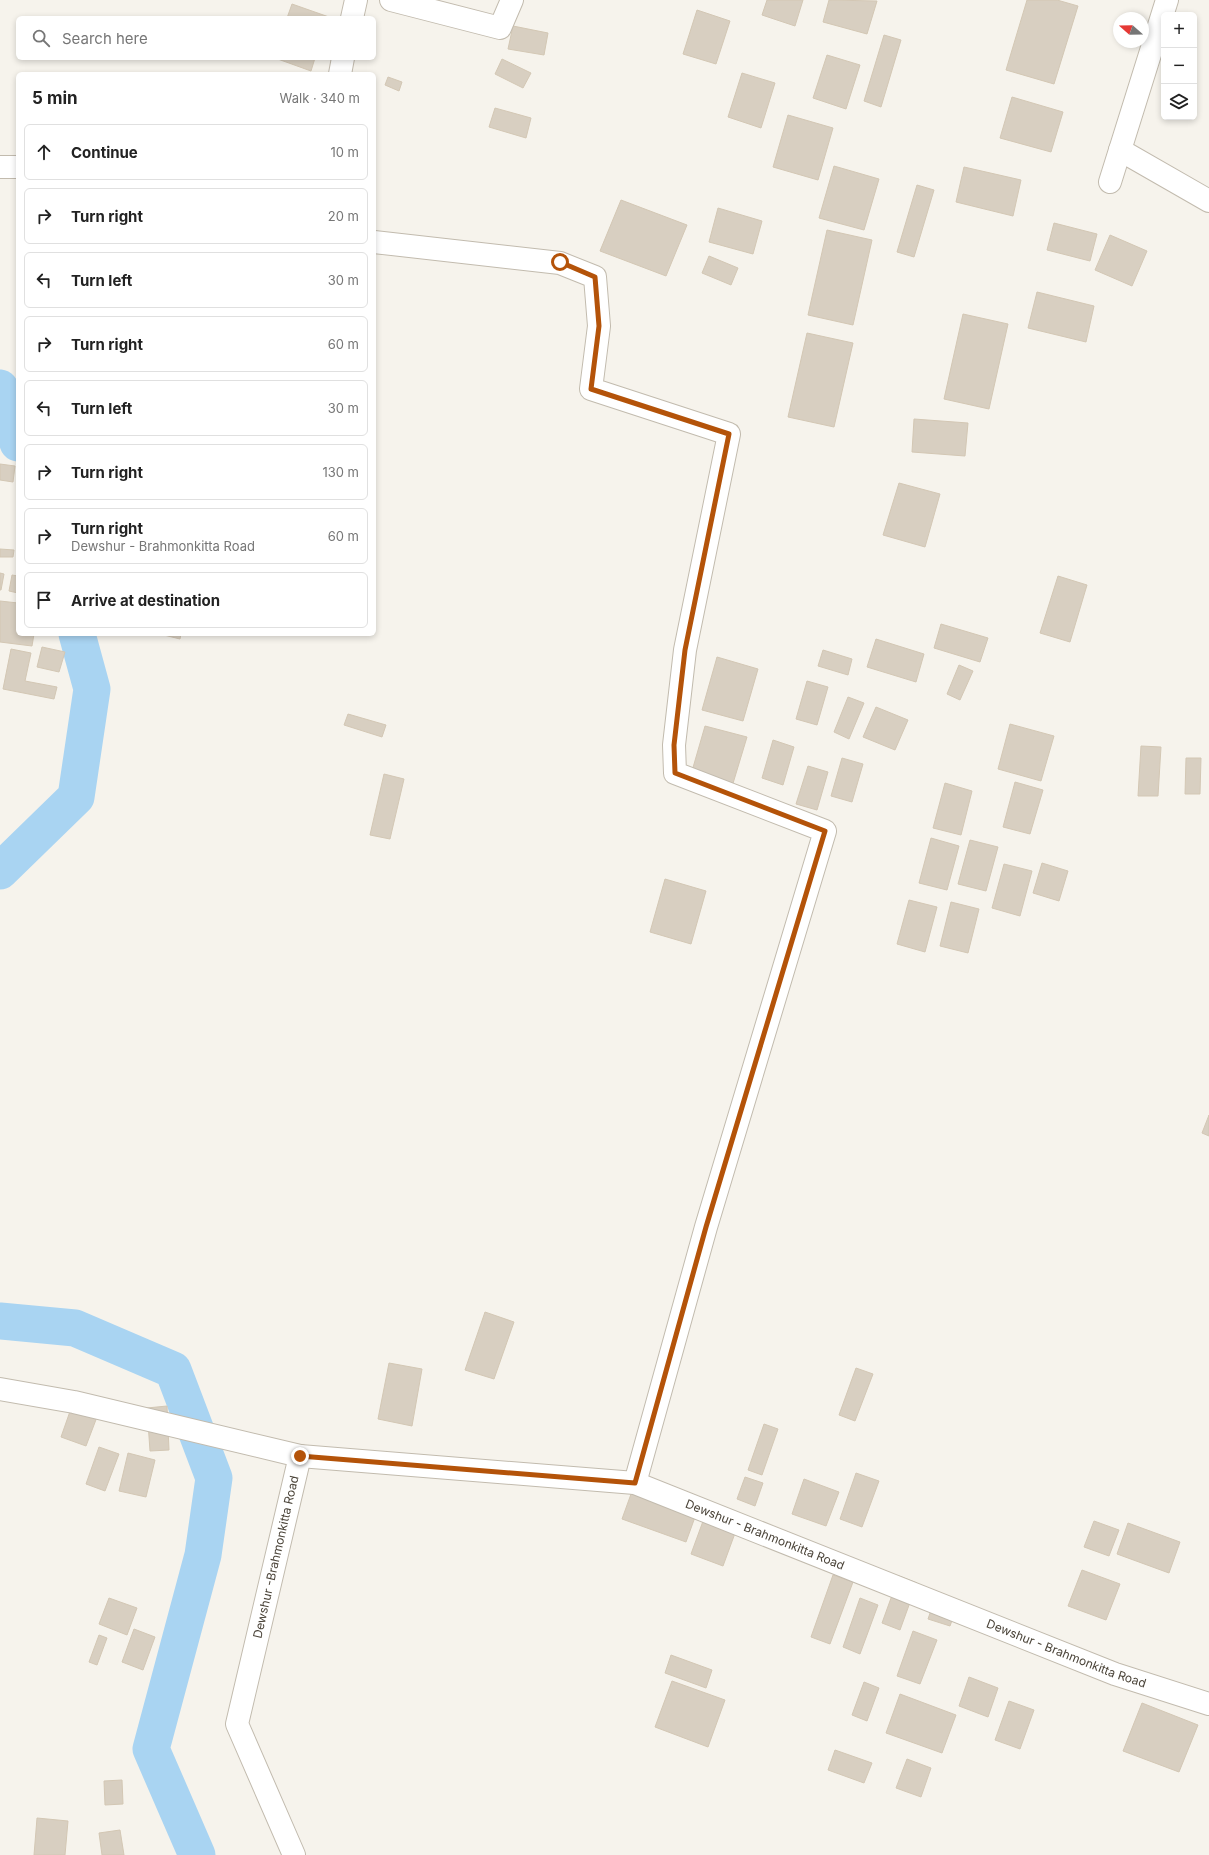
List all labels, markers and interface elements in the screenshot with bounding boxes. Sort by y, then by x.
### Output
north arrow [1113,12,1149,48]
map controls [1161,12,1197,120]
button: + [1161,12,1197,48]
search box [16,16,376,60]
icon: search [30,27,52,49]
text: Search here [62,29,148,48]
button: − [1161,48,1197,84]
button: layers [1161,84,1197,120]
text: 5 min [32,88,78,108]
text: Walk · 340 m [280,90,360,106]
icon: ahead [33,141,55,163]
text: Continue [71,143,138,162]
text: 10 m [330,144,359,160]
icon: right [33,205,55,227]
text: Turn right [71,207,143,226]
text: 20 m [328,208,359,224]
route start [551,253,569,271]
icon: left [33,269,55,291]
text: Turn left [71,271,132,290]
text: 30 m [328,272,359,288]
icon: right [33,333,55,355]
text: Turn right [71,335,143,354]
text: 60 m [328,336,359,352]
icon: left [33,397,55,419]
text: Turn left [71,399,132,418]
text: 30 m [328,400,359,416]
icon: right [33,461,55,483]
text: Turn right [71,463,143,482]
text: 130 m [322,464,359,480]
text: Turn right [71,519,143,538]
icon: right [33,525,55,547]
text: 60 m [328,528,359,544]
text: Dewshur - Brahmonkitta Road [71,538,255,554]
icon: arrive [33,589,55,611]
text: Arrive at destination [71,591,220,610]
route end [291,1447,309,1465]
street label: Dewshur -Brahmonkitta Road [249,1474,302,1640]
street label: Dewshur - Brahmonkitta Road [683,1496,847,1573]
street label: Dewshur - Brahmonkitta Road [985,1616,1148,1690]

